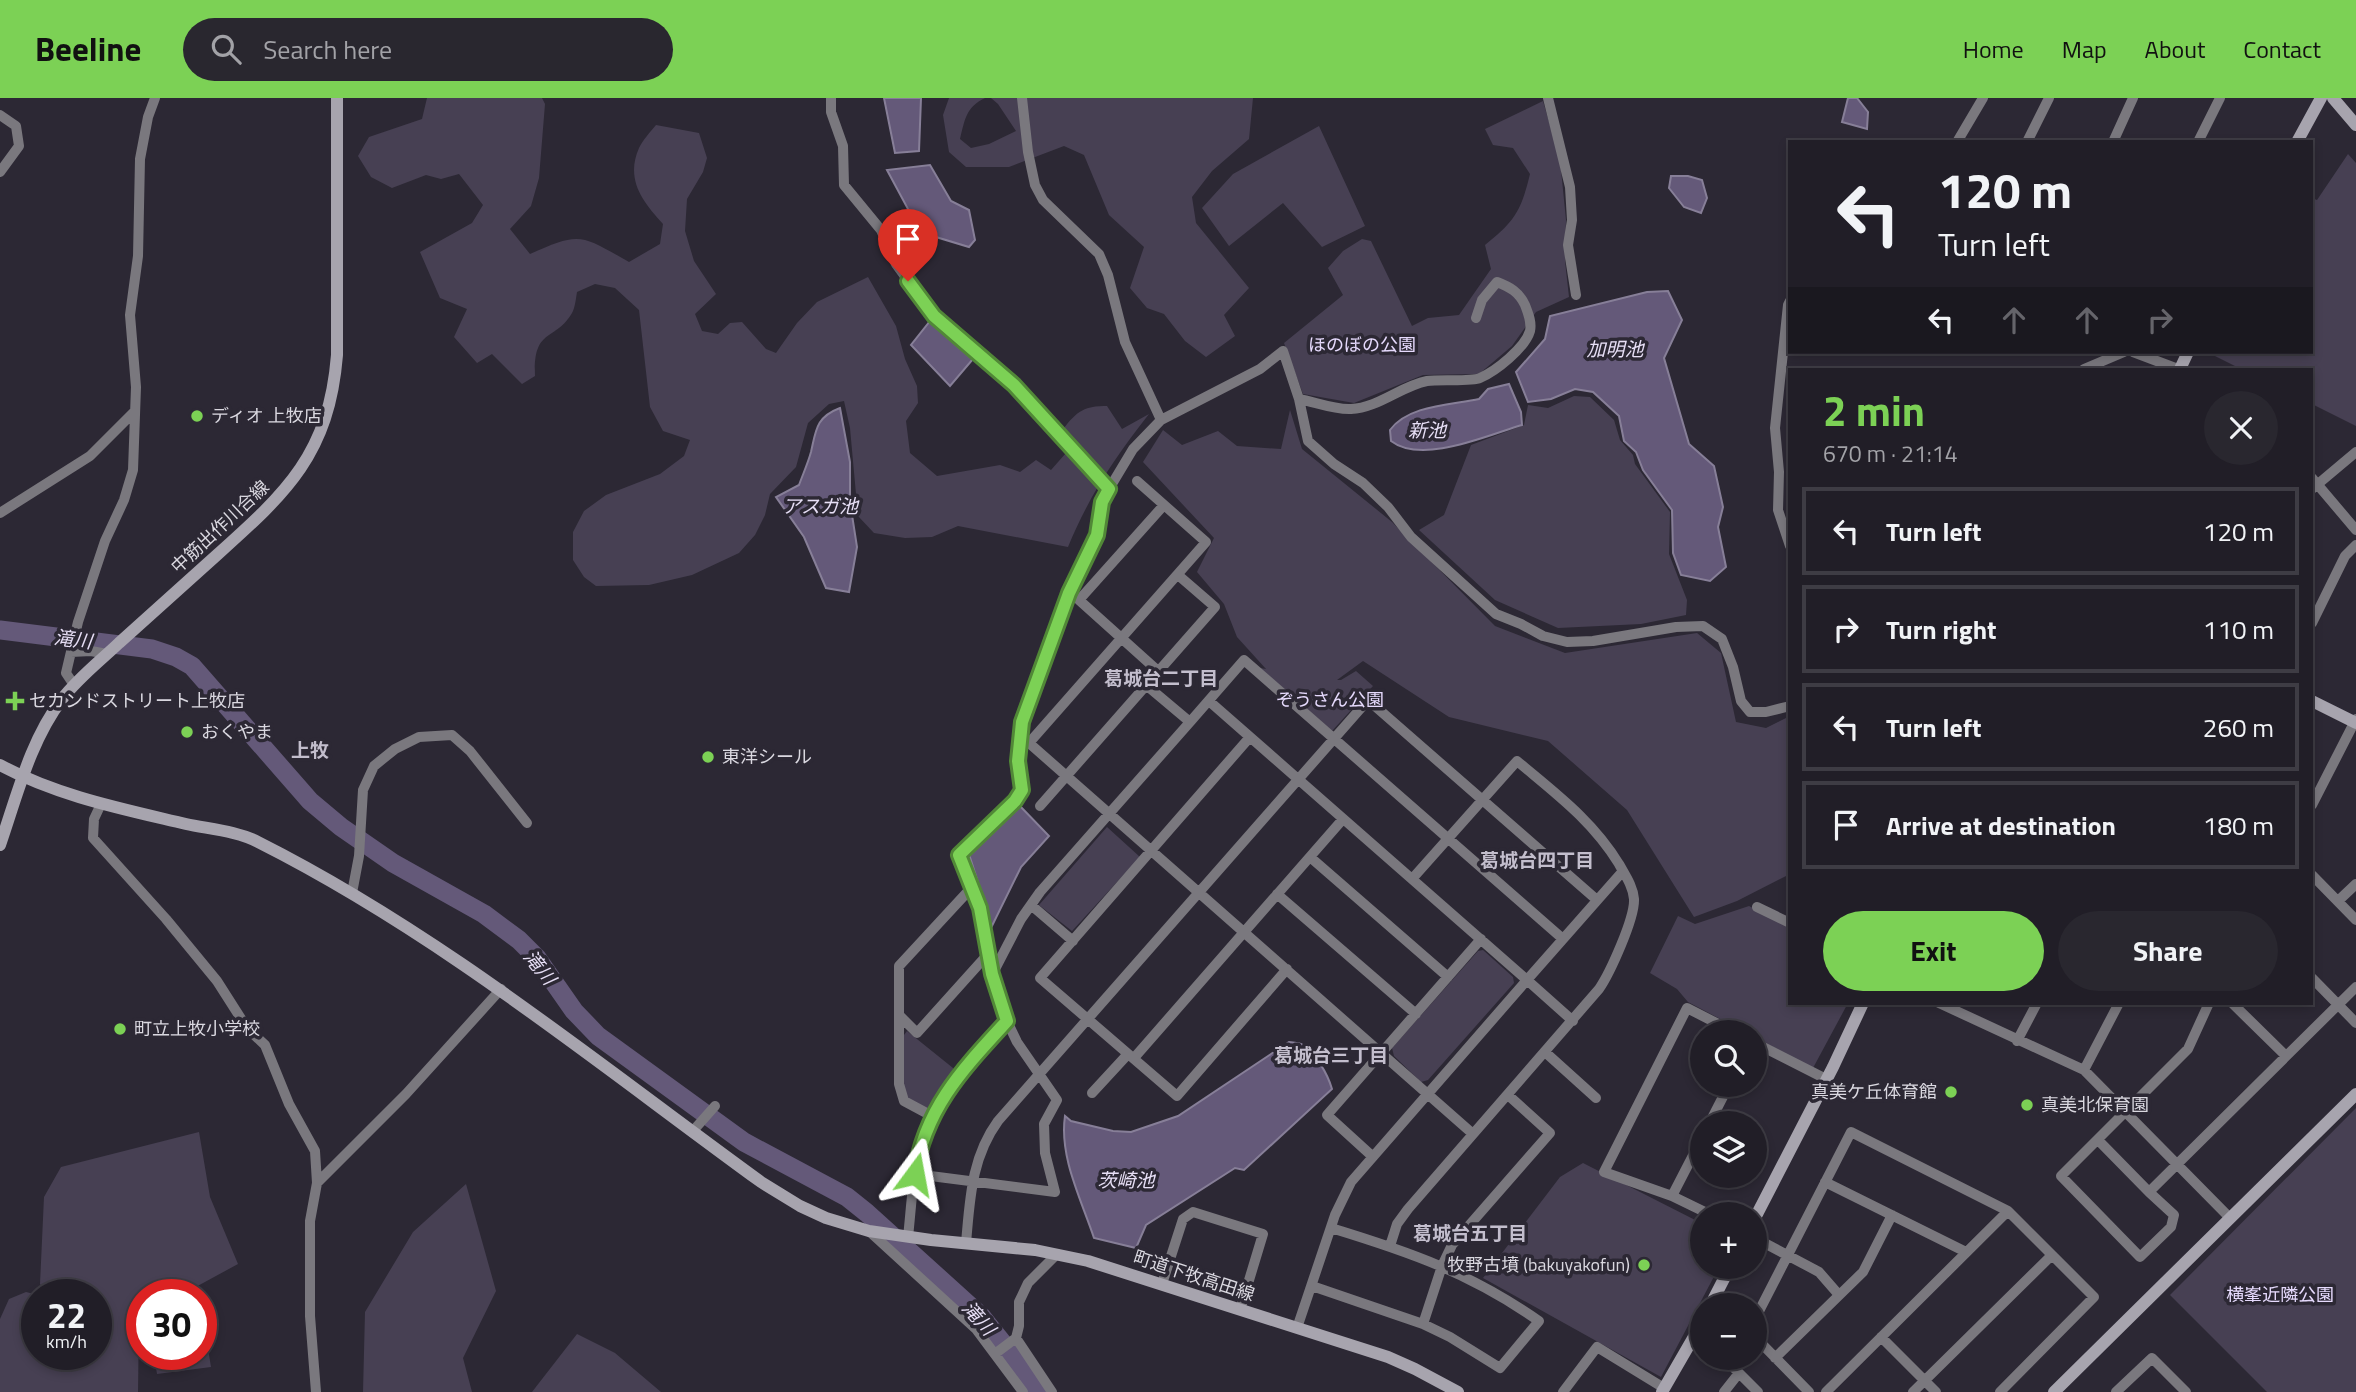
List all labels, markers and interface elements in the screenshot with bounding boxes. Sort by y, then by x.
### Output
search box [183,18,673,81]
text: Beeline [35,24,141,74]
icon: search [207,30,245,68]
text: Search here [263,30,392,69]
text: Home [1963,31,2024,67]
text: Map [2062,31,2107,67]
text: About [2145,31,2205,67]
text: Contact [2243,31,2321,67]
text: 120 m [1938,152,2072,227]
icon: left [1823,168,1914,259]
pin [878,209,938,281]
icon: arrive [889,220,927,258]
text: Turn left [1938,220,2050,268]
icon: left [1922,301,1960,339]
icon: ahead [1995,301,2033,339]
icon: ahead [2068,301,2106,339]
icon: right [2141,301,2179,339]
park label: ほのぼの公園 [1308,331,1416,358]
water label: 加明池 [1586,334,1645,363]
text: 2 min [1823,378,1925,442]
button: close [2204,391,2278,465]
place label: ディオ 上牧店 [211,402,322,429]
marker: ディオ 上牧店 [189,408,205,424]
water label: 新池 [1408,415,1448,444]
text: 670 m · 21:14 [1823,436,1958,471]
street label: 中筋出作川合線 [164,474,275,579]
water label: アスガ池 [782,491,860,520]
icon: left [1827,512,1865,550]
text: Turn left [1886,512,1981,551]
text: 120 m [2203,512,2274,551]
icon: right [1827,610,1865,648]
text: Turn right [1886,610,1997,649]
text: 110 m [2203,610,2274,649]
water label: 滝川 [52,622,96,655]
district label: 葛城台二丁目 [1104,663,1218,692]
park label: ぞうさん公園 [1276,686,1384,713]
place label: セカンドストリート上牧店 [29,687,245,714]
marker: セカンドストリート上牧店 [7,693,23,709]
icon: left [1827,708,1865,746]
text: Turn left [1886,708,1981,747]
text: 260 m [2203,708,2274,747]
place label: おくやま [201,718,273,745]
marker: おくやま [179,724,195,740]
district label: 上牧 [291,735,329,764]
place label: 東洋シール [722,743,812,770]
marker: 東洋シール [700,749,716,765]
icon: arrive [1827,806,1865,844]
text: Arrive at destination [1886,806,2116,845]
text: 180 m [2203,806,2274,845]
district label: 葛城台四丁目 [1480,845,1594,874]
button: Exit [1823,911,2044,991]
button: Share [2058,911,2278,991]
water label: 滝川 [517,943,565,992]
place label: 町立上牧小学校 [134,1015,260,1042]
map controls [1690,1020,1767,1370]
button: search [1690,1020,1767,1097]
marker: 町立上牧小学校 [112,1021,128,1037]
district label: 葛城台三丁目 [1274,1040,1388,1069]
place label: 真美ケ丘体育館 [1811,1078,1937,1105]
marker: 真美ケ丘体育館 [1943,1084,1959,1100]
place label: 真美北保育園 [2041,1091,2149,1118]
marker: 真美北保育園 [2019,1097,2035,1113]
button: layers [1690,1111,1767,1188]
position arrow [878,1137,952,1211]
water label: 茨崎池 [1097,1165,1156,1194]
button: + [1690,1202,1767,1279]
district label: 葛城台五丁目 [1413,1218,1527,1247]
street label: 町道下牧高田線 [1130,1243,1258,1308]
place label: 牧野古墳 (bakuyakofun) [1447,1251,1630,1278]
marker: 牧野古墳 (bakuyakofun) [1636,1257,1652,1273]
speed limit sign: 30 [126,1279,217,1370]
park label: 横峯近隣公園 [2226,1281,2334,1308]
text: 22 [47,1288,86,1342]
button: − [1690,1293,1767,1370]
water label: 滝川 [956,1294,1004,1343]
text: km/h [46,1328,87,1355]

